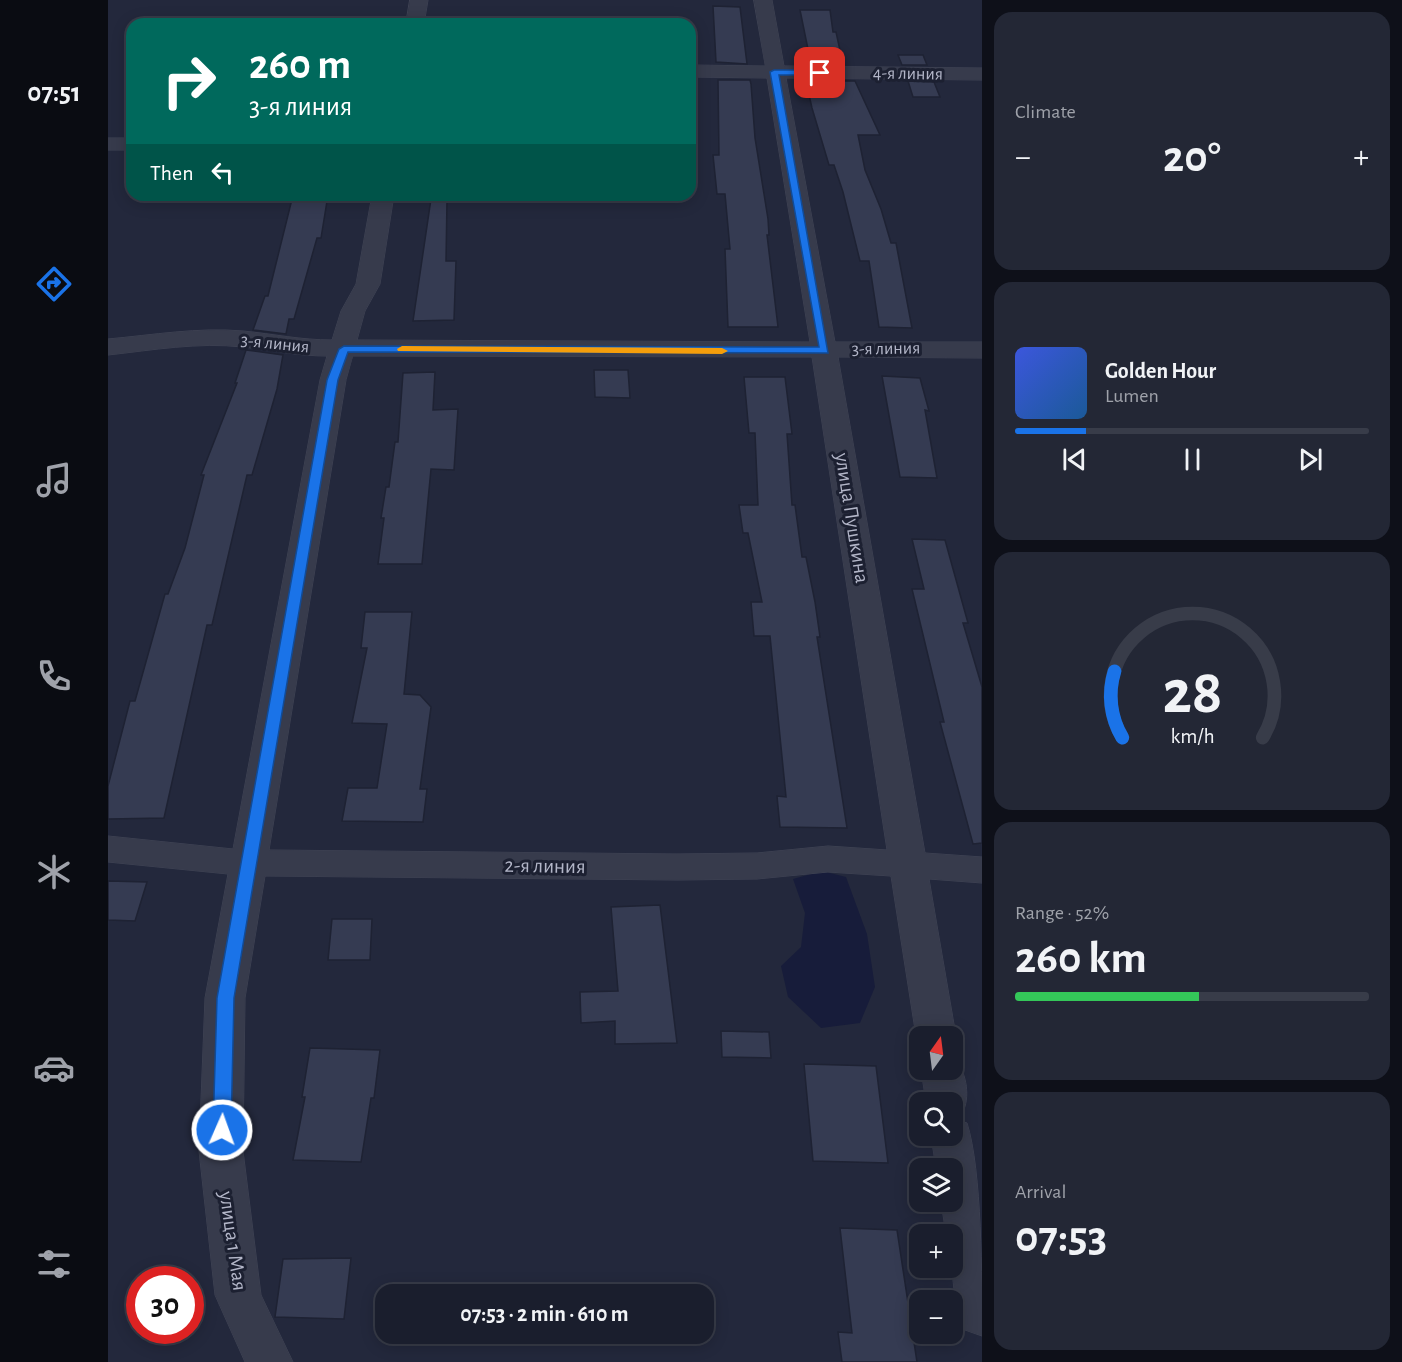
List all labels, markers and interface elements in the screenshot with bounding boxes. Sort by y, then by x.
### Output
icon: right [150,42,228,120]
text: 260 m [249,44,351,86]
pin [794,47,845,98]
icon: arrive [803,56,836,89]
street label: 4-я линия [873,64,943,84]
text: 07:51 [27,79,81,106]
text: 3-я линия [249,93,352,120]
text: Climate [1015,102,1076,122]
text: 20° [1163,135,1221,180]
text: − [1015,141,1031,174]
text: + [1353,141,1369,174]
icon: left [206,156,239,189]
text: Then [150,162,194,184]
icon: directions [33,263,75,305]
street label: 3-я линия [240,331,310,357]
street label: 3-я линия [851,339,921,359]
text: Golden Hour [1105,360,1216,382]
text: Lumen [1105,386,1159,406]
icon: previous [1058,443,1091,476]
icon: pause [1176,443,1209,476]
icon: next [1294,443,1327,476]
street label: улица Пушкина [831,450,873,585]
icon: music [33,459,75,501]
icon: phone [33,655,75,697]
text: 28 [1162,662,1222,724]
text: km/h [1170,726,1214,747]
icon: climate [33,851,75,893]
street label: 2-я линия [504,855,586,877]
text: Range · 52% [1015,903,1109,923]
text: 260 km [1015,936,1147,981]
north arrow [909,1026,963,1080]
map controls [909,1026,963,1344]
icon: car [33,1047,75,1089]
button: search [909,1092,963,1146]
position arrow [190,1098,254,1162]
button: layers [909,1158,963,1212]
text: Arrival [1015,1182,1066,1202]
street label: улица 1 Мая [215,1189,250,1292]
text: 07:53 [1015,1215,1107,1260]
button: + [909,1224,963,1278]
icon: filters [33,1243,75,1285]
speed limit sign: 30 [126,1266,204,1344]
button: − [909,1290,963,1344]
text: 07:53 · 2 min · 610 m [460,1303,629,1325]

